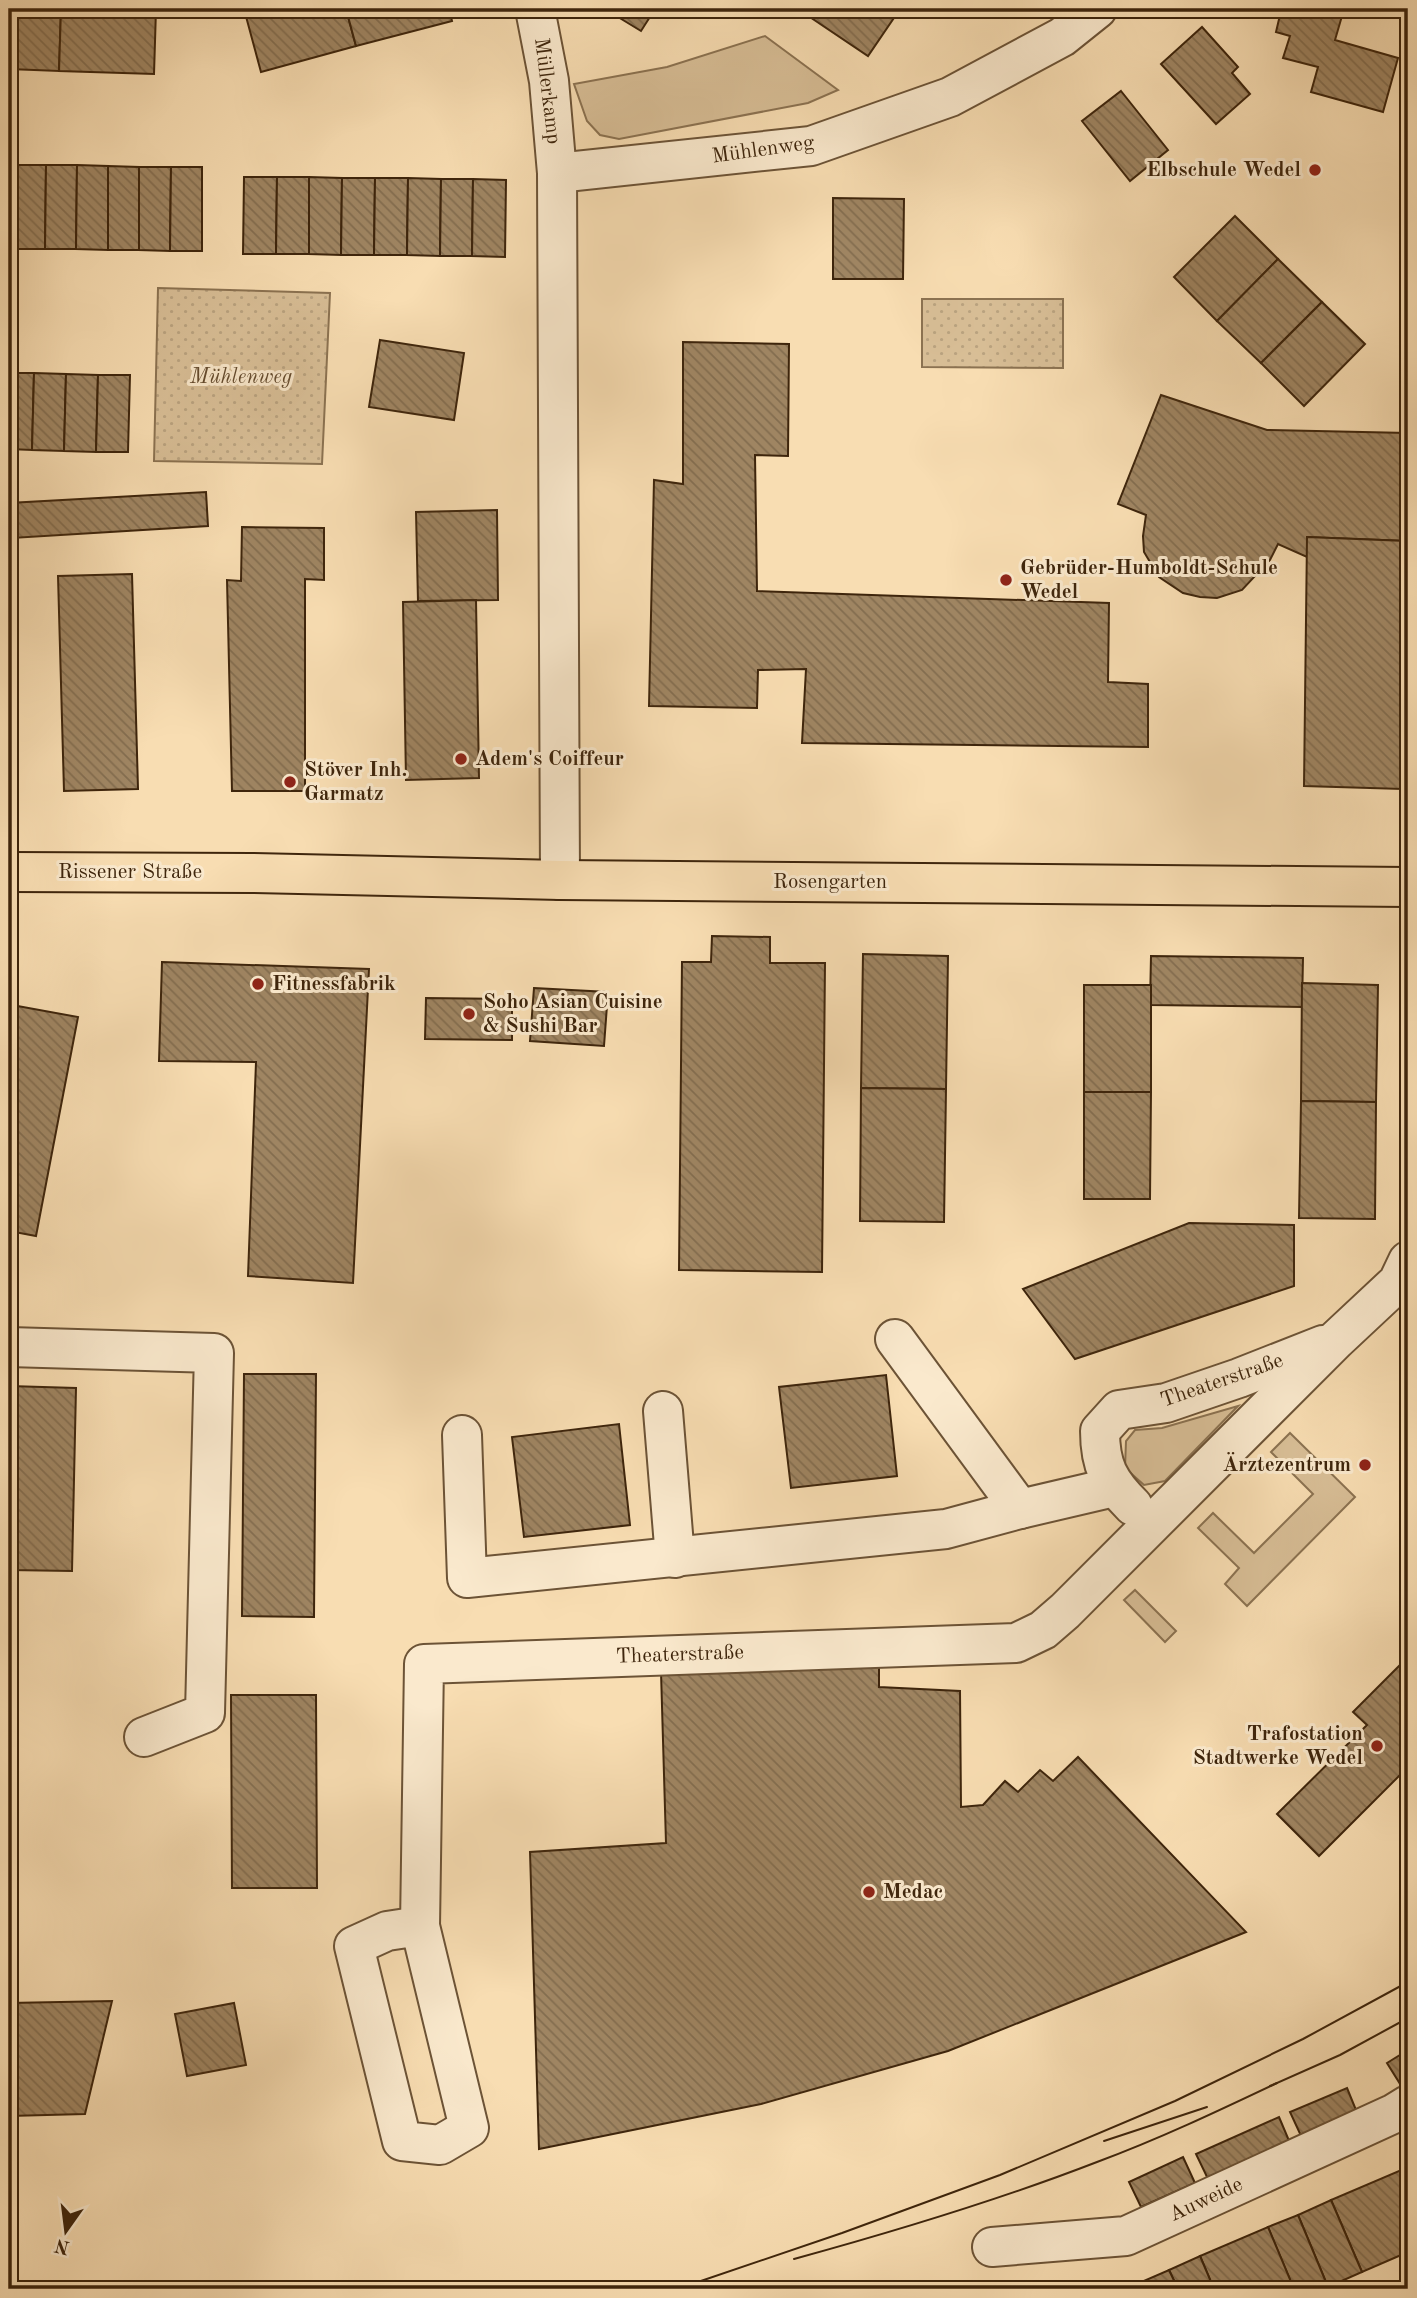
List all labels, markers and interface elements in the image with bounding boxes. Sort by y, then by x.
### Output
street label: Müllerkamp [530,36,564,146]
street label: Mühlenweg [710,132,816,168]
place label: Elbschule Wedel [1146,160,1301,181]
marker: Elbschule Wedel [1307,162,1323,178]
park label: Mühlenweg [189,367,292,388]
place label: Gebrüder-Humboldt-Schule Wedel [1020,558,1278,603]
marker: Gebrüder-Humboldt-Schule Wedel [998,572,1014,588]
place label: Adem's Coiffeur [475,749,624,770]
marker: Adem's Coiffeur [453,751,469,767]
place label: Stöver Inh. Garmatz [304,760,407,805]
marker: Stöver Inh. Garmatz [282,774,298,790]
street label: Rissener Straße [58,862,202,883]
street label: Rosengarten [773,872,887,893]
place label: Fitnessfabrik [272,974,396,995]
marker: Fitnessfabrik [250,976,266,992]
place label: Soho Asian Cuisine & Sushi Bar [483,992,663,1037]
marker: Soho Asian Cuisine & Sushi Bar [461,1006,477,1022]
street label: Theaterstraße [1158,1350,1286,1412]
place label: Ärztezentrum [1222,1452,1351,1476]
marker: Ärztezentrum [1357,1457,1373,1473]
street label: Theaterstraße [616,1642,744,1668]
place label: Trafostation Stadtwerke Wedel [1193,1724,1363,1769]
marker: Trafostation Stadtwerke Wedel [1369,1738,1385,1754]
place label: Medac [883,1882,943,1903]
marker: Medac [861,1884,877,1900]
street label: Auweide [1166,2174,1246,2226]
north arrow [32,2196,102,2266]
text: N [53,2234,72,2256]

